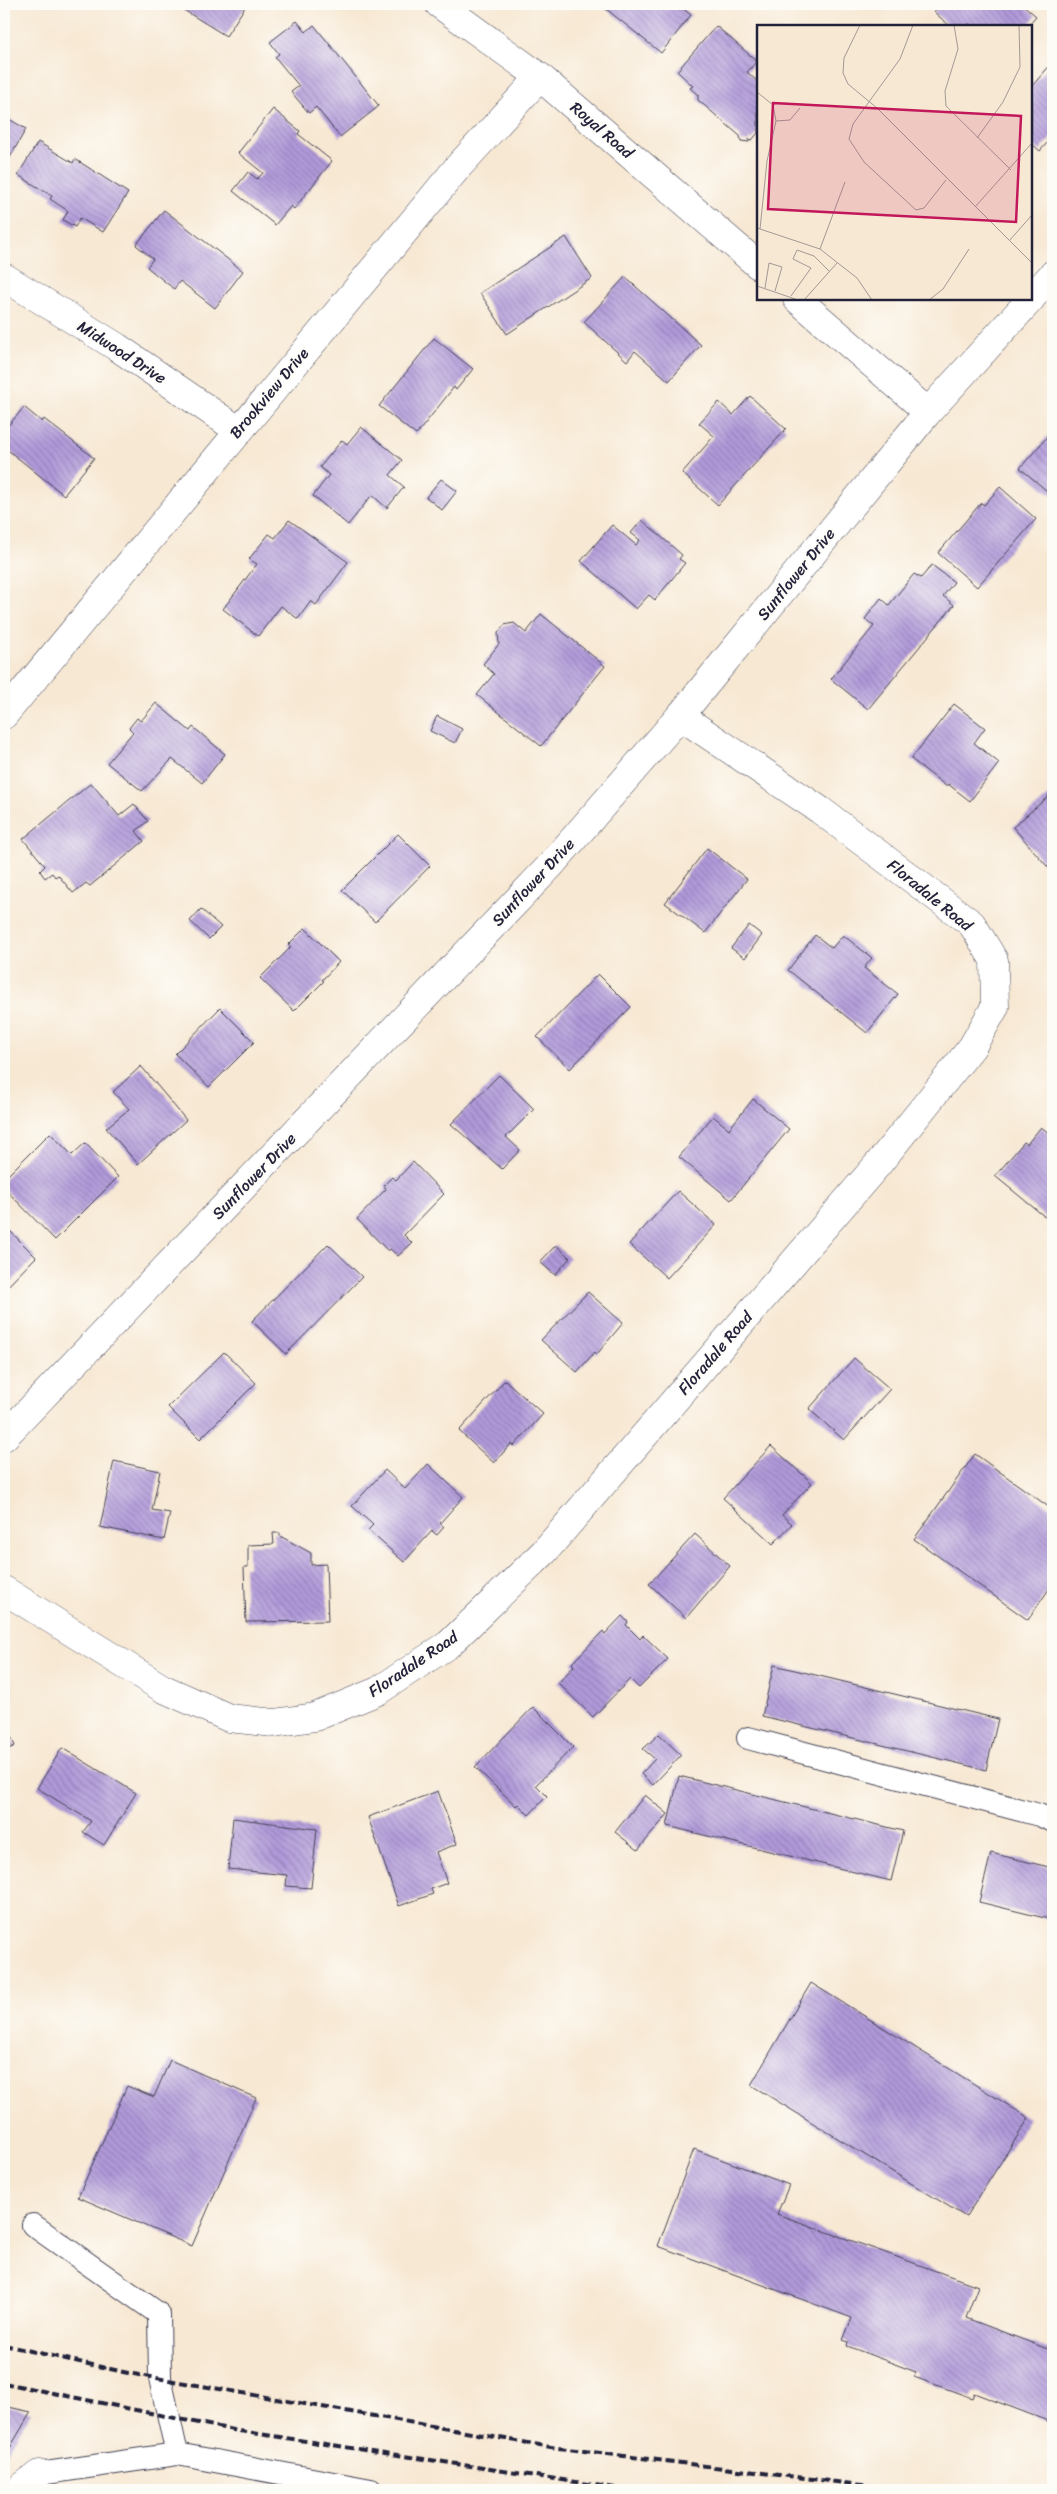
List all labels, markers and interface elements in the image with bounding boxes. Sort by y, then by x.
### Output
inset map [757,25,1032,300]
street label: Royal Road [563,94,642,167]
street label: Midwood Drive [71,312,173,392]
street label: Brookview Drive [222,340,316,445]
street label: Sunflower Drive [749,521,843,627]
street label: Sunflower Drive [484,831,582,933]
street label: Floradale Road [881,851,981,940]
street label: Sunflower Drive [204,1125,304,1227]
street label: Floradale Road [670,1303,761,1402]
street label: Floradale Road [362,1622,465,1705]

